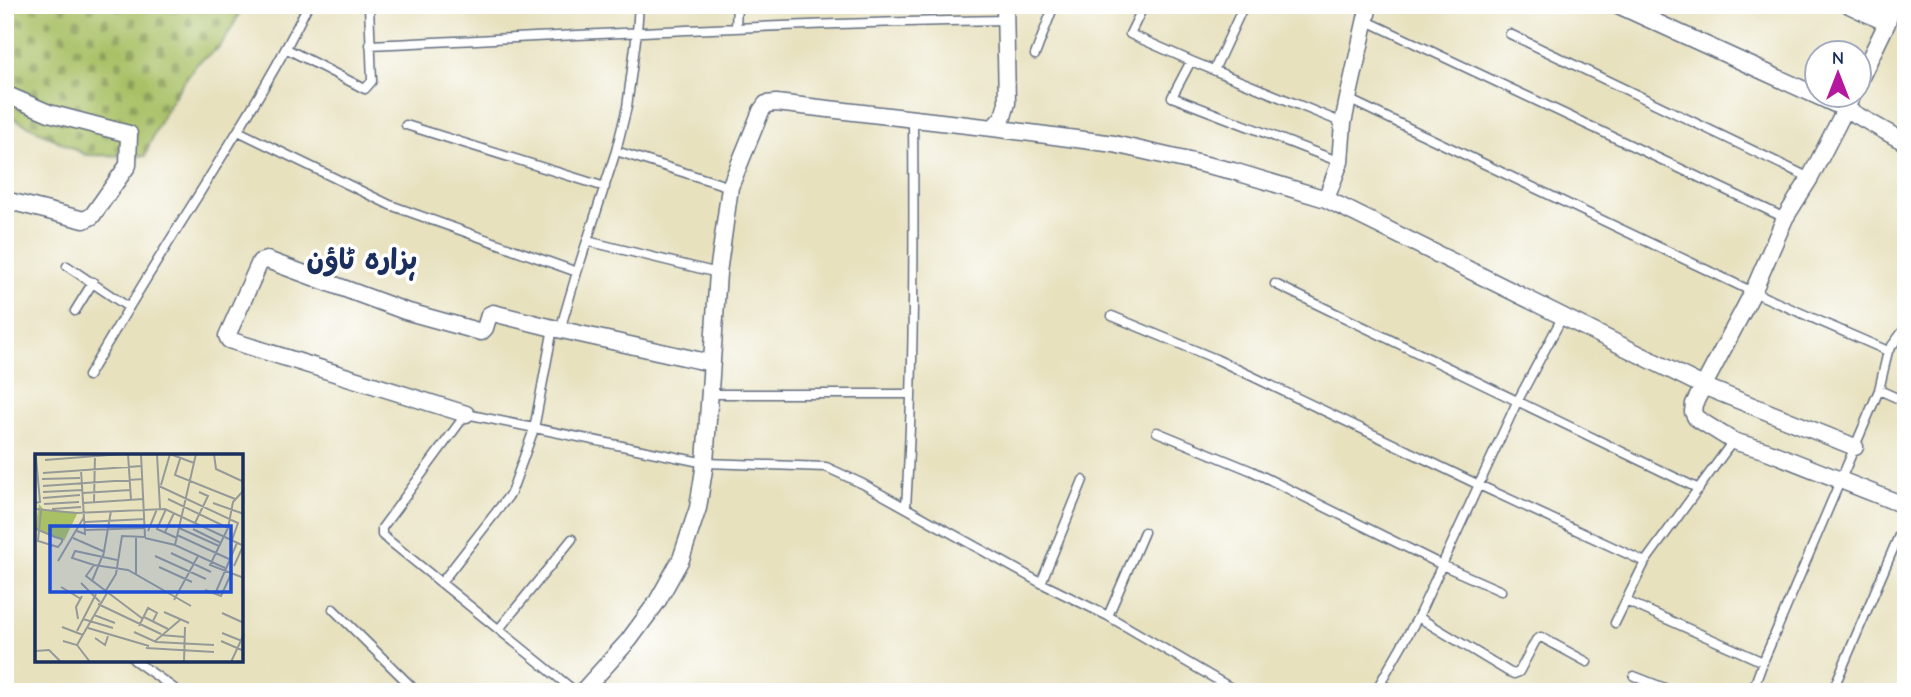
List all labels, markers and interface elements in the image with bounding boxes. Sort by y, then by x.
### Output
north arrow [1802,38,1872,108]
text: N [1832,47,1844,69]
district label: ہزارہ ٹاؤن [307,244,417,281]
inset map [35,454,243,662]

